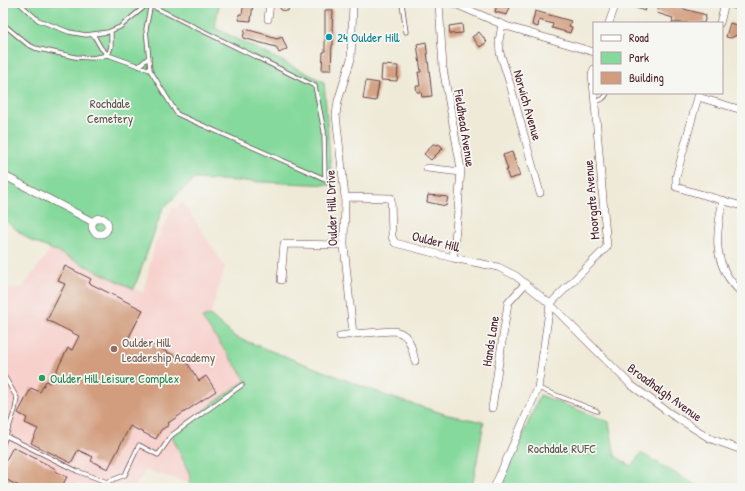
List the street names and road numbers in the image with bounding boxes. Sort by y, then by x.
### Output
street label: Norwich Avenue [509,68,547,142]
street label: Fieldhead Avenue [450,87,480,168]
street label: Moorgate Avenue [579,160,603,240]
street label: Oulder Hill Drive [321,170,341,246]
street label: Oulder Hill [410,226,462,256]
street label: Hands Lane [477,314,503,368]
street label: Broadhalgh Avenue [624,359,706,425]

